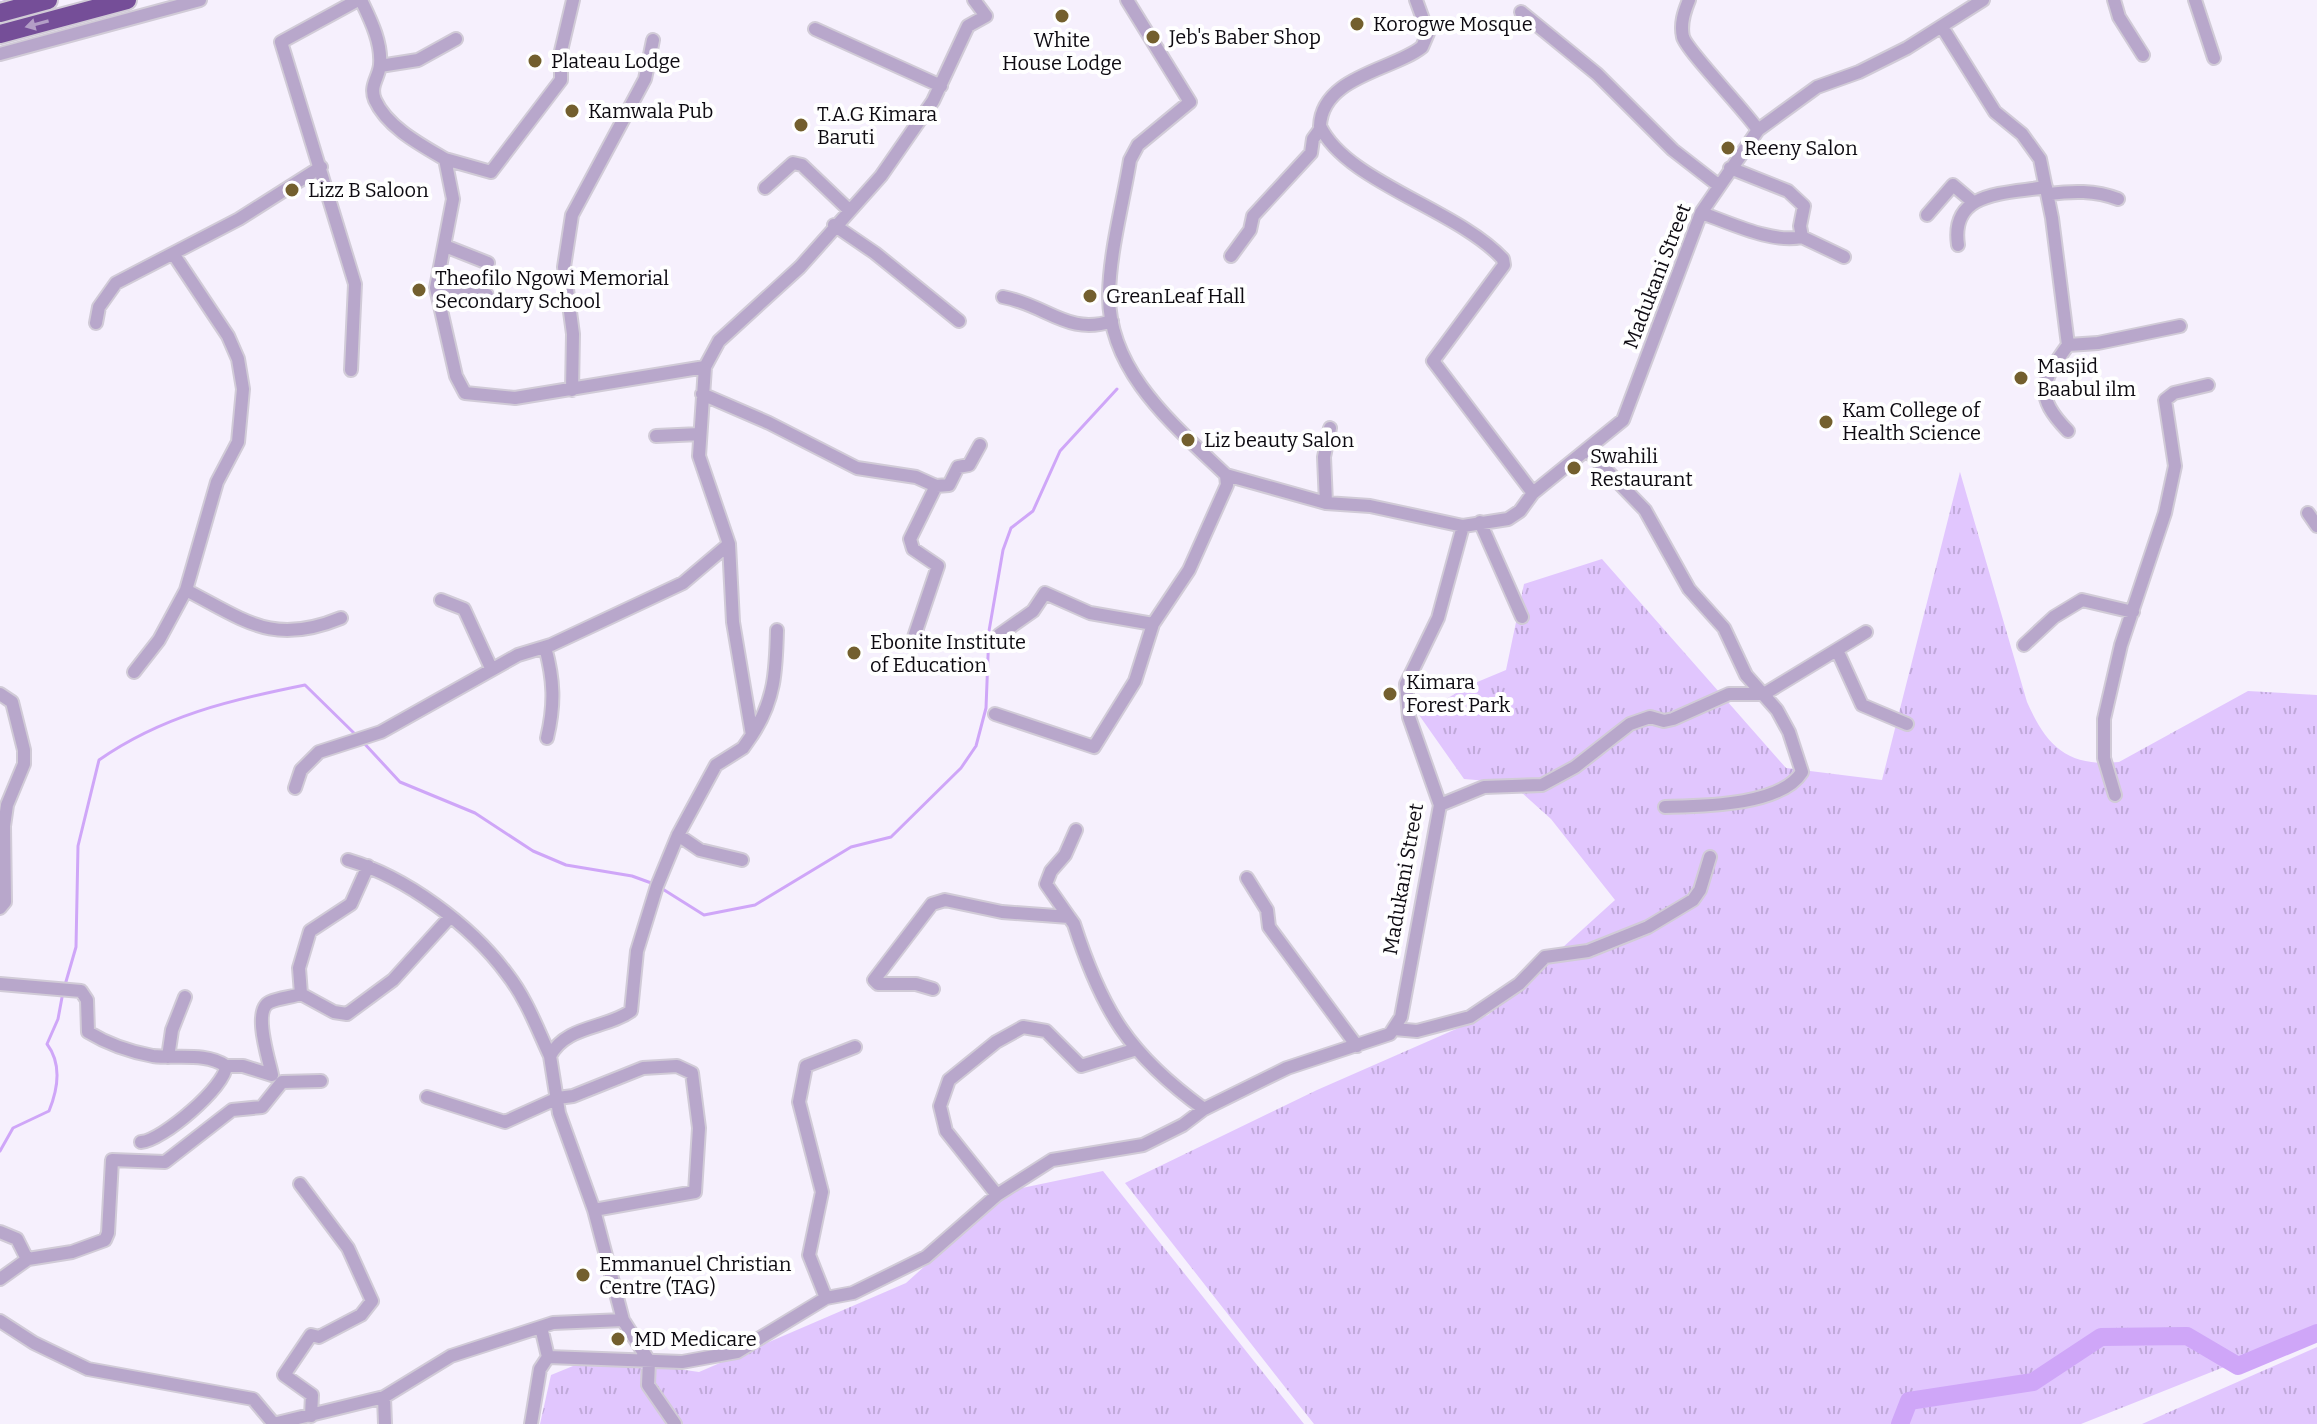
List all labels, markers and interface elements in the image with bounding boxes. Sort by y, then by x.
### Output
marker: White House Lodge [1053,7,1071,25]
place label: Korogwe Mosque [1373,12,1533,36]
marker: Korogwe Mosque [1348,15,1366,33]
one-way arrow [24,19,49,31]
place label: Jeb's Baber Shop [1168,25,1321,49]
place label: White House Lodge [1002,28,1122,75]
marker: Jeb's Baber Shop [1144,28,1162,46]
place label: Plateau Lodge [551,49,680,73]
marker: Plateau Lodge [526,52,544,70]
place label: Kamwala Pub [588,99,713,123]
marker: Kamwala Pub [563,102,581,120]
place label: T.A.G Kimara Baruti [817,102,937,149]
marker: T.A.G Kimara Baruti [792,116,810,134]
place label: Reeny Salon [1744,136,1858,160]
marker: Reeny Salon [1719,139,1737,157]
place label: Lizz B Saloon [308,178,429,202]
marker: Lizz B Saloon [283,181,301,199]
street label: Madukani Street [1618,200,1696,352]
place label: Theofilo Ngowi Memorial Secondary School [435,266,669,313]
marker: Theofilo Ngowi Memorial Secondary School [410,281,428,299]
place label: GreanLeaf Hall [1106,284,1246,308]
marker: GreanLeaf Hall [1081,287,1099,305]
place label: Masjid Baabul ilm [2037,354,2136,401]
marker: Masjid Baabul ilm [2012,369,2030,387]
place label: Kam College of Health Science [1842,398,1982,445]
marker: Kam College of Health Science [1817,413,1835,431]
place label: Liz beauty Salon [1204,428,1355,452]
marker: Liz beauty Salon [1179,431,1197,449]
place label: Swahili Restaurant [1590,444,1693,491]
marker: Swahili Restaurant [1565,459,1583,477]
place label: Ebonite Institute of Education [870,630,1026,677]
marker: Ebonite Institute of Education [845,644,863,662]
place label: Kimara Forest Park [1406,670,1511,717]
marker: Kimara Forest Park [1381,685,1399,703]
street label: Madukani Street [1378,801,1428,957]
place label: Emmanuel Christian Centre (TAG) [599,1252,792,1299]
marker: Emmanuel Christian Centre (TAG) [574,1266,592,1284]
place label: MD Medicare [634,1327,757,1351]
marker: MD Medicare [609,1330,627,1348]

